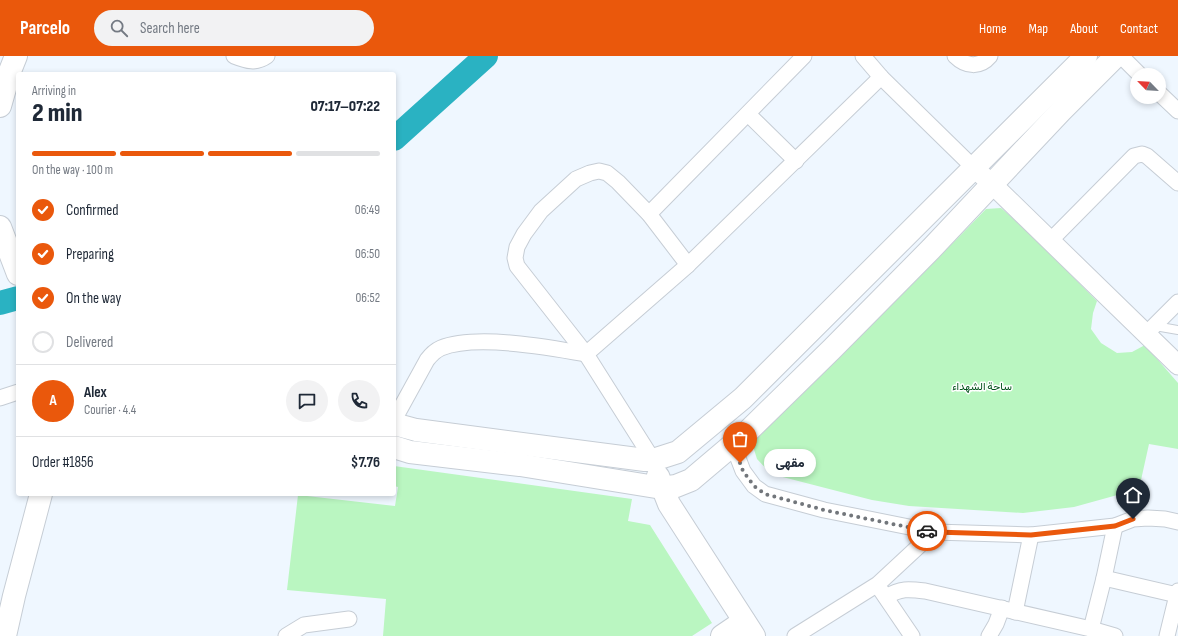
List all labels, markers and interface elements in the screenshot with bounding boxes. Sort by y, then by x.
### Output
search box [94,10,374,46]
text: Parcelo [20,17,70,40]
icon: search [108,17,130,39]
text: Search here [140,19,200,38]
text: Home [979,20,1007,37]
text: Map [1029,20,1048,37]
text: About [1070,20,1098,37]
text: Contact [1120,20,1158,37]
north arrow [1130,68,1166,104]
map controls [1130,68,1166,104]
text: Arriving in [32,83,76,99]
text: 07:17–07:22 [310,97,380,116]
text: 2 min [32,98,82,129]
text: On the way · 100 m [32,162,113,178]
icon: check [32,199,54,221]
text: Confirmed [66,201,119,220]
text: 06:49 [355,202,380,218]
icon: check [32,243,54,265]
text: Preparing [66,245,114,264]
text: 06:50 [355,246,380,262]
icon: check [32,287,54,309]
text: On the way [66,289,121,308]
text: 06:52 [355,290,380,306]
text: Delivered [66,333,113,352]
button: chat [286,380,328,422]
button: phone [338,380,380,422]
park label: ساحة الشهداء [952,380,1012,393]
text: Alex [84,383,107,402]
text: A [49,391,57,410]
text: Courier · 4.4 [84,402,136,418]
pin [723,422,757,463]
icon: bag [729,428,751,450]
callout: مقهى [764,449,816,477]
text: Order #1856 [32,453,94,472]
text: $7.76 [351,453,380,472]
text: مقهى [775,455,805,471]
pin [1116,478,1150,519]
icon: home [1122,484,1144,506]
courier [907,511,947,551]
icon: car [916,520,938,542]

